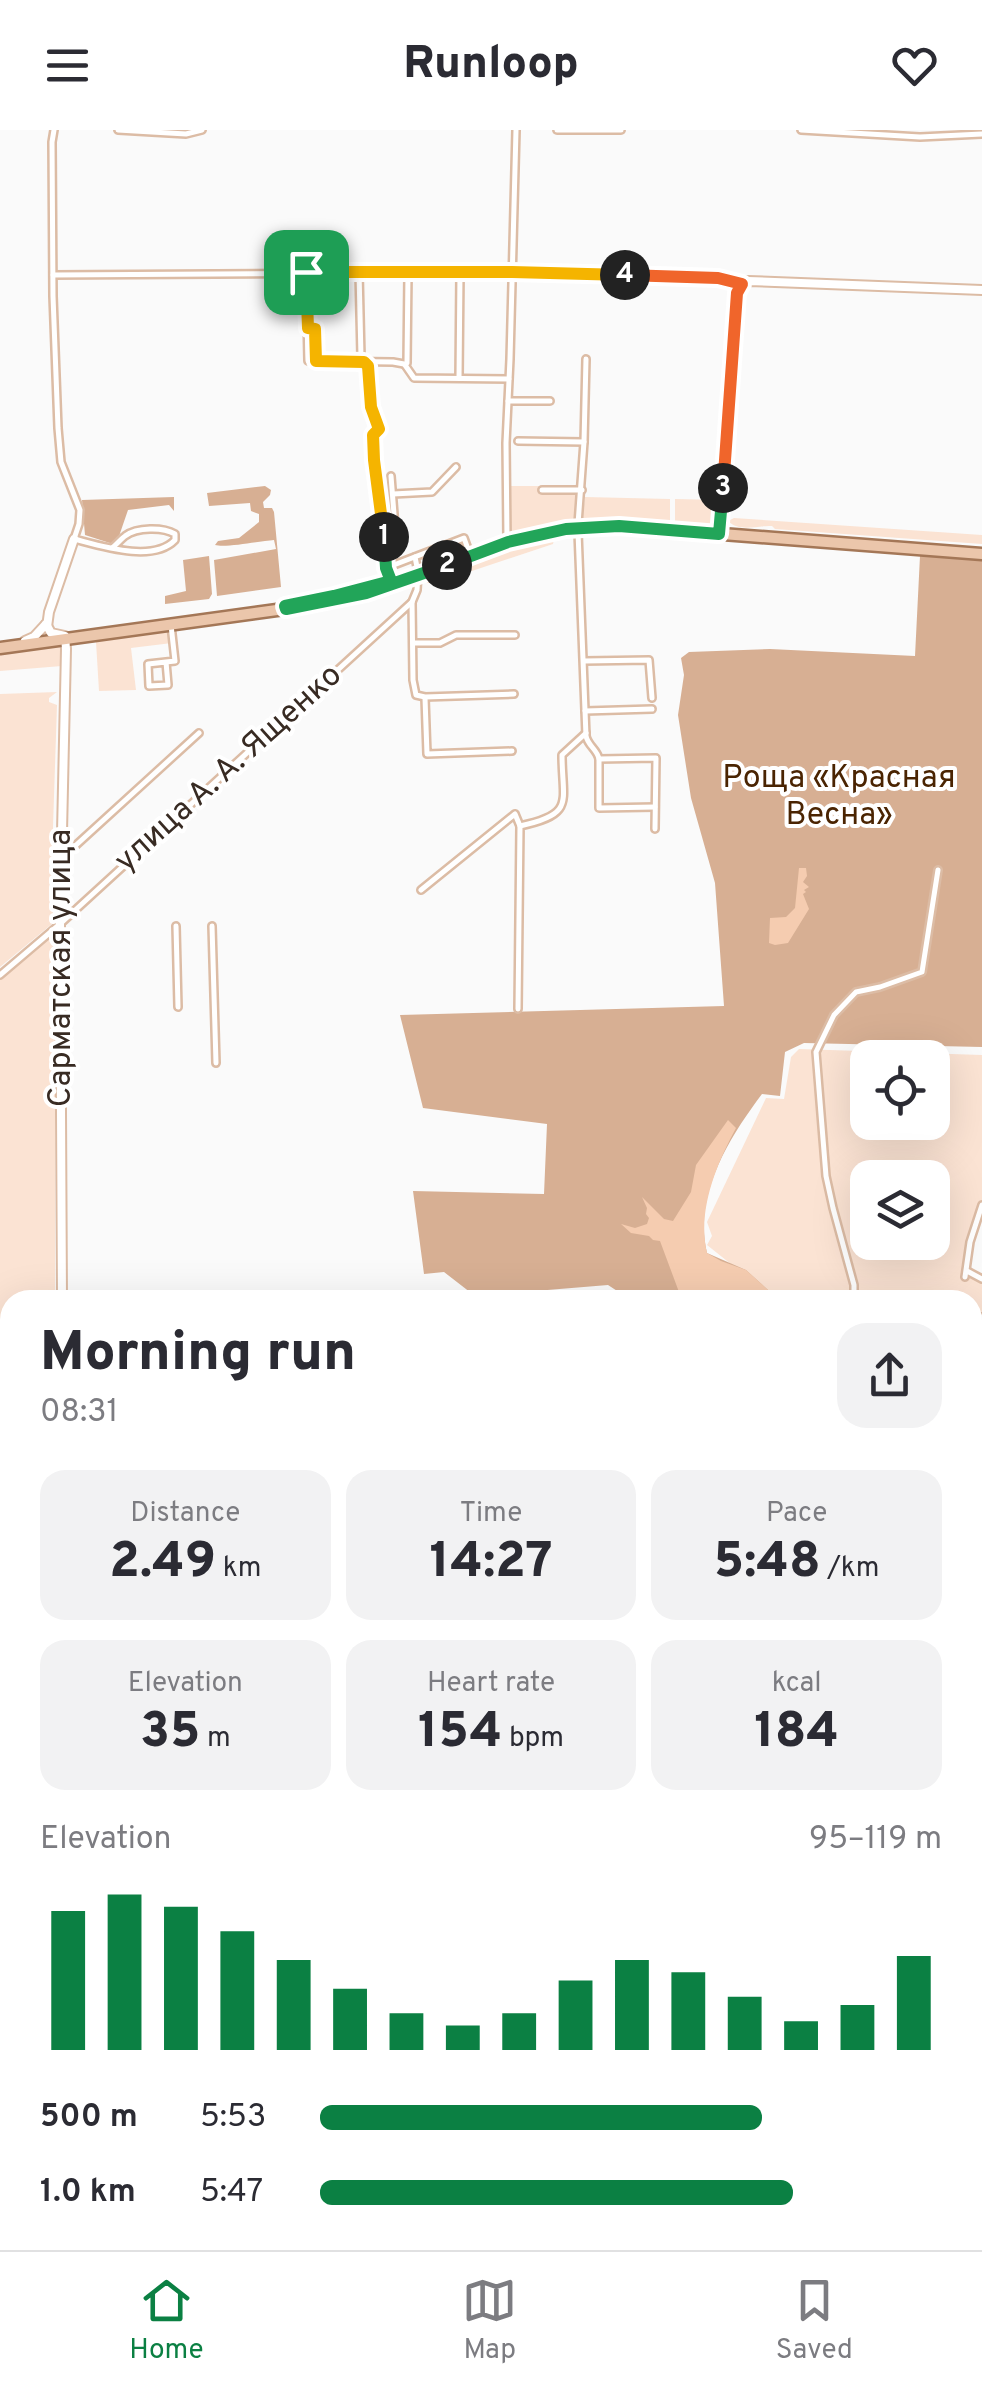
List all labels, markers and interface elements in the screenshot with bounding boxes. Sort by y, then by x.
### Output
text: Runloop [403,37,579,94]
icon: menu [40,38,95,93]
icon: heart [887,38,942,93]
pin [264,230,349,315]
icon: arrive [279,245,334,300]
pin: 4 [600,250,650,300]
text: 4 [616,257,634,293]
pin: 3 [698,463,748,513]
text: 3 [715,470,731,506]
pin: 1 [359,512,409,562]
text: 1 [378,519,390,555]
pin: 2 [422,540,472,590]
text: 2 [438,547,456,583]
street label: улица А. А. Ященко [107,656,351,882]
park label: Роща «Красная Весна» [722,759,956,836]
street label: Сарматская улица [42,829,82,1107]
map controls [850,1040,950,1260]
button: locate [850,1040,950,1140]
button: layers [850,1160,950,1260]
text: Morning run [40,1320,356,1390]
button: share [837,1323,942,1428]
text: 08:31 [40,1393,118,1433]
text: Distance [130,1496,240,1532]
text: Time [460,1496,522,1532]
text: Pace [766,1496,827,1532]
text: 2.49 [109,1532,216,1595]
text: 14:27 [430,1532,552,1595]
text: 5:48 [714,1532,821,1595]
text: km [216,1551,261,1587]
text: /km [821,1551,880,1587]
text: Elevation [128,1666,243,1702]
text: Heart rate [427,1666,555,1702]
text: kcal [772,1666,822,1702]
text: 35 [140,1702,200,1765]
text: 154 [418,1702,502,1765]
text: 184 [754,1702,839,1765]
text: m [200,1721,231,1757]
text: bpm [502,1721,564,1757]
text: Elevation [40,1820,172,1860]
text: 95–119 m [809,1820,942,1860]
text: 500 m [40,2098,138,2138]
text: 5:53 [200,2098,266,2138]
text: 1.0 km [40,2173,136,2213]
text: 5:47 [200,2173,263,2213]
tab: Home [129,2273,204,2369]
tab: Map [462,2273,517,2369]
tab: Saved [776,2273,853,2369]

